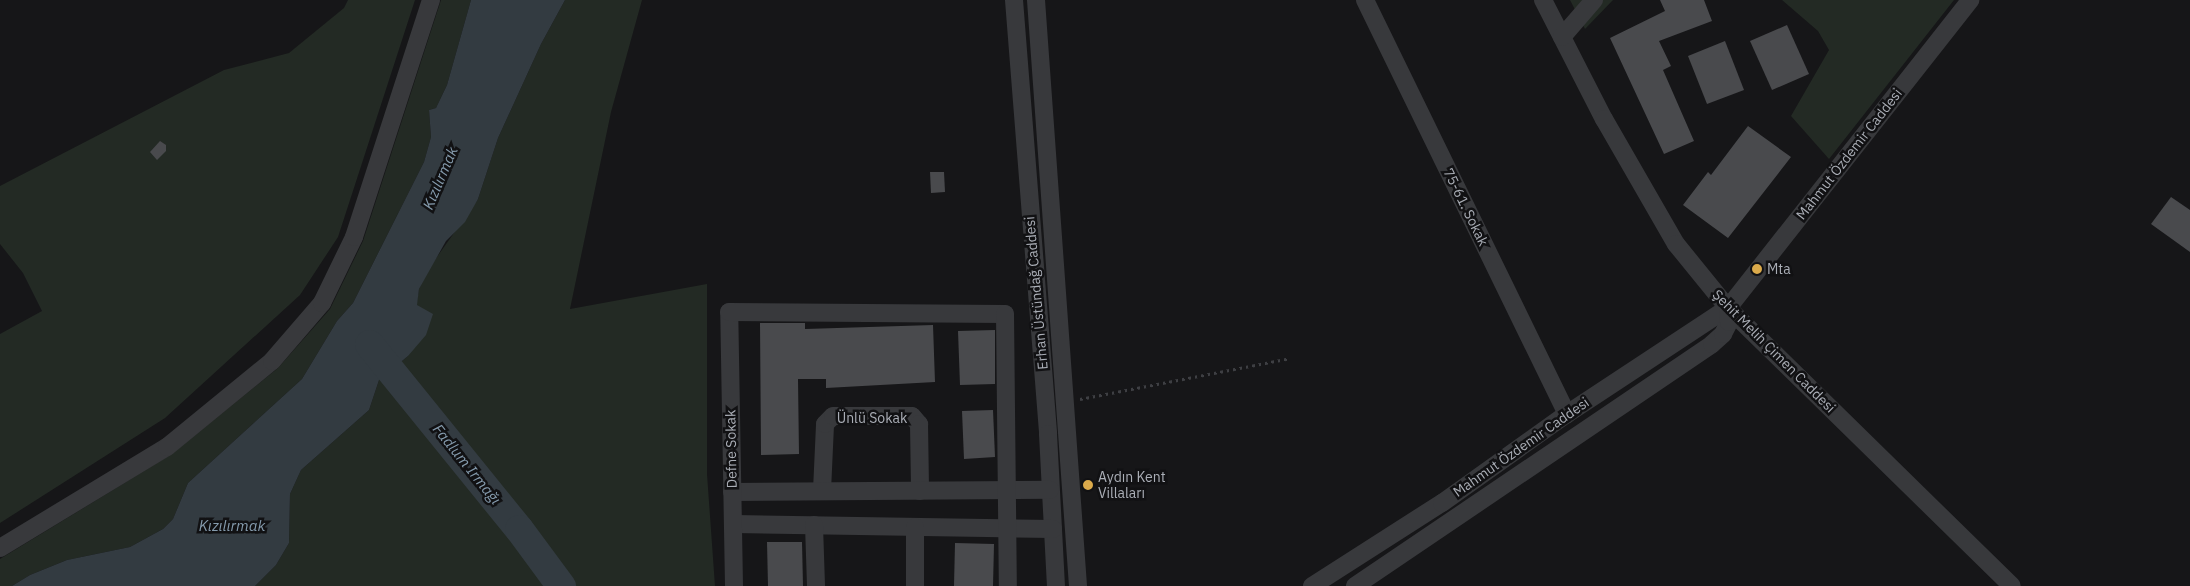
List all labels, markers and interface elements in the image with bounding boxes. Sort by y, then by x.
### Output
street label: Mahmut Özdemir Caddesi [1793,85,1905,223]
water label: Kızılırmak [419,144,461,212]
street label: 75-61. Sokak [1440,165,1492,249]
street label: Erhan Üstündağ Caddesi [1021,216,1051,370]
place label: Mta [1767,261,1791,277]
marker: Mta [1751,263,1763,275]
street label: Şehit Melih Çimen Caddesi [1709,286,1839,416]
street label: Mahmut Özdemir Caddesi [1450,394,1592,500]
street label: Defne Sokak [722,410,740,488]
street label: Ünlü Sokak [837,410,907,426]
water label: Fadlum Irmağı [429,420,505,508]
place label: Aydın Kent Villaları [1098,469,1166,502]
marker: Aydın Kent Villaları [1082,479,1094,491]
water label: Kızılırmak [199,517,265,535]

